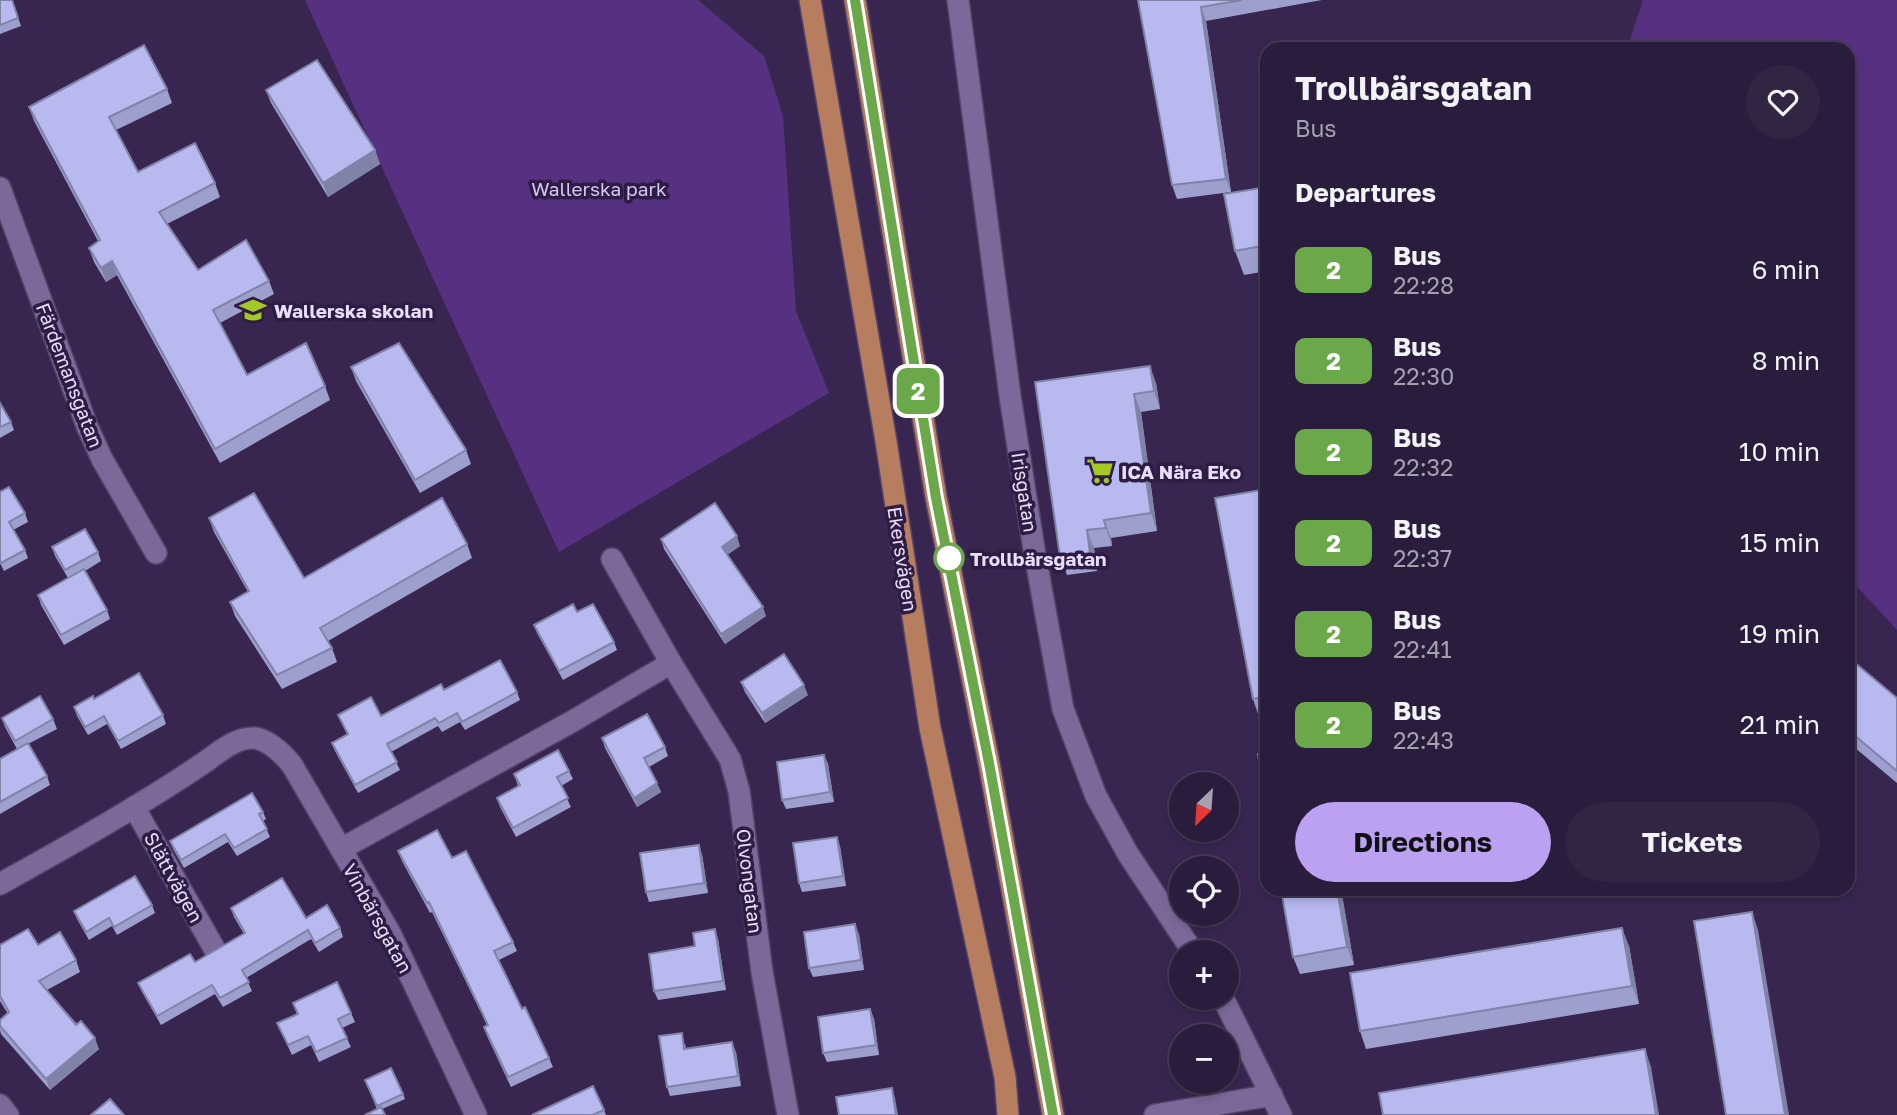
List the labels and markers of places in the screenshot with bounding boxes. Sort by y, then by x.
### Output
school or university icon: Wallerska skolan [238,295,268,325]
place label: Wallerska skolan [274,299,433,322]
supermarket icon: ICA Nära Eko [1085,456,1115,486]
place label: ICA Nära Eko [1121,460,1241,483]
marker: Trollbärsgatan [934,543,964,573]
place label: Trollbärsgatan [970,547,1106,570]

